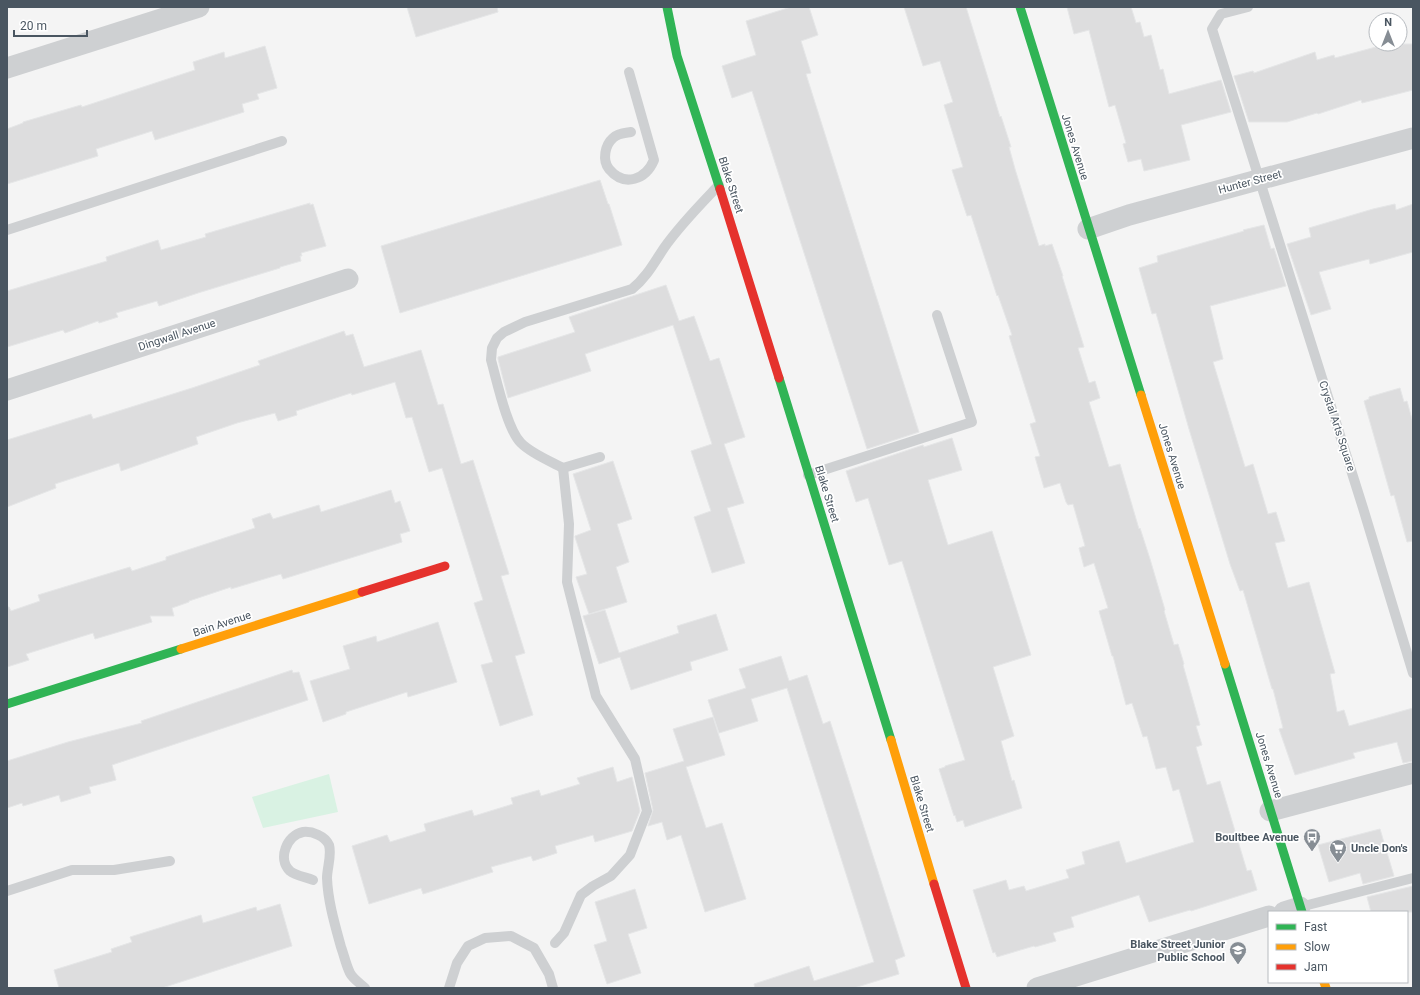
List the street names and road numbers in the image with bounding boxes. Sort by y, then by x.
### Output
street label: Jones Avenue [1059,112,1091,182]
street label: Blake Street [716,155,746,215]
street label: Hunter Street [1217,167,1283,197]
street label: Dingwall Avenue [137,316,217,354]
street label: Crystal Arts Square [1316,379,1358,473]
street label: Jones Avenue [1156,421,1188,491]
street label: Blake Street [812,464,842,524]
street label: Bain Avenue [191,608,253,639]
street label: Jones Avenue [1253,730,1285,800]
street label: Blake Street [907,774,937,834]

